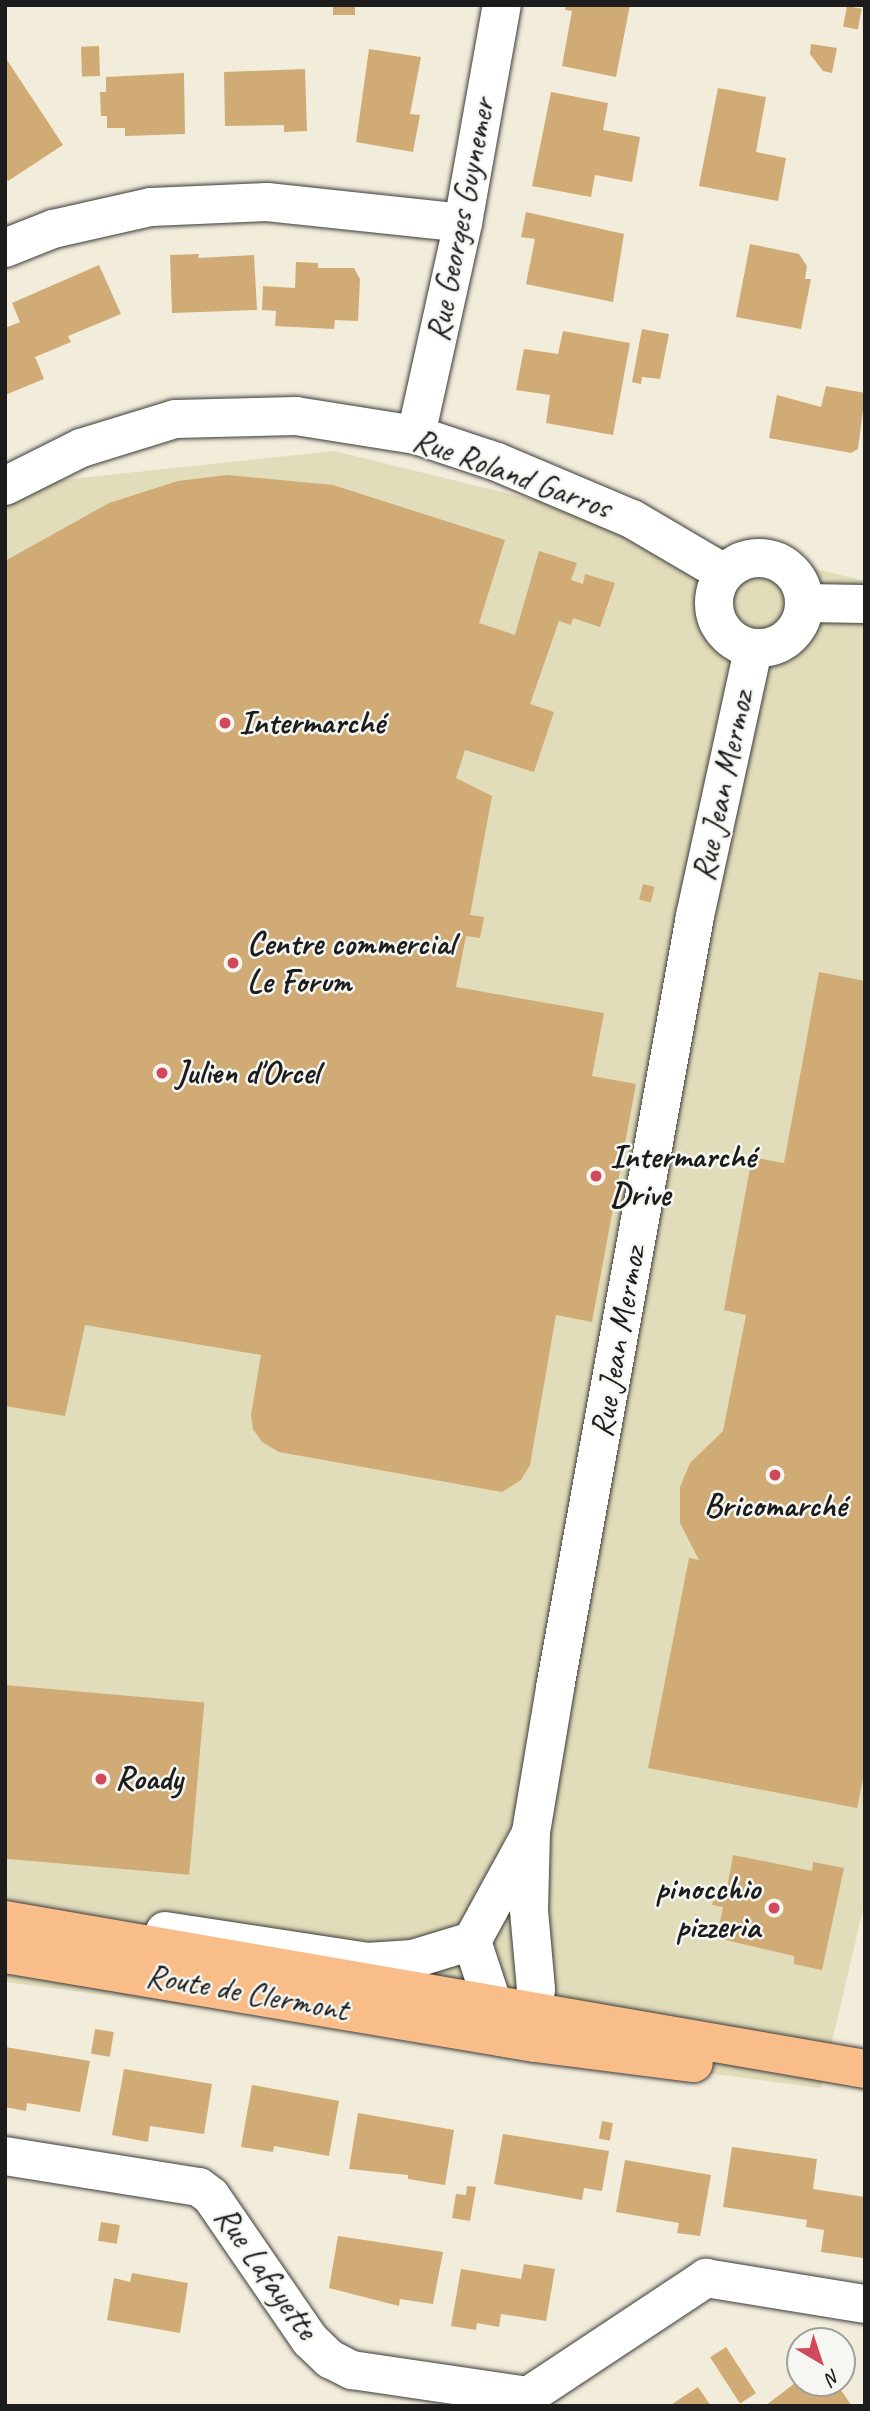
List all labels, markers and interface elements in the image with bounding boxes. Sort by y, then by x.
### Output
street label: Rue Georges Guynemer [418,96,504,344]
street label: Rue Roland Garros [407,420,617,528]
street label: Rue Jean Mermoz [684,688,762,884]
place label: Intermarché [239,703,384,743]
marker: Intermarché [217,715,233,731]
place label: Centre commercial Le Forum [247,924,455,1002]
marker: Centre commercial Le Forum [225,955,241,971]
place label: Julien d'Orcel [176,1053,319,1093]
marker: Julien d'Orcel [154,1065,170,1081]
place label: Intermarché Drive [610,1137,755,1215]
marker: Intermarché Drive [588,1168,604,1184]
street label: Rue Jean Mermoz [582,1244,654,1440]
marker: Bricomarché [767,1467,783,1483]
place label: Bricomarché [704,1486,846,1526]
place label: Roady [115,1759,183,1799]
marker: Roady [93,1771,109,1787]
place label: pinocchio pizzeria [656,1869,760,1947]
marker: pinocchio pizzeria [766,1900,782,1916]
street label: Route de Clermont [144,1956,350,2030]
street label: Rue Lafayette [206,2199,326,2347]
north arrow [786,2327,856,2397]
text: N [821,2364,845,2390]

